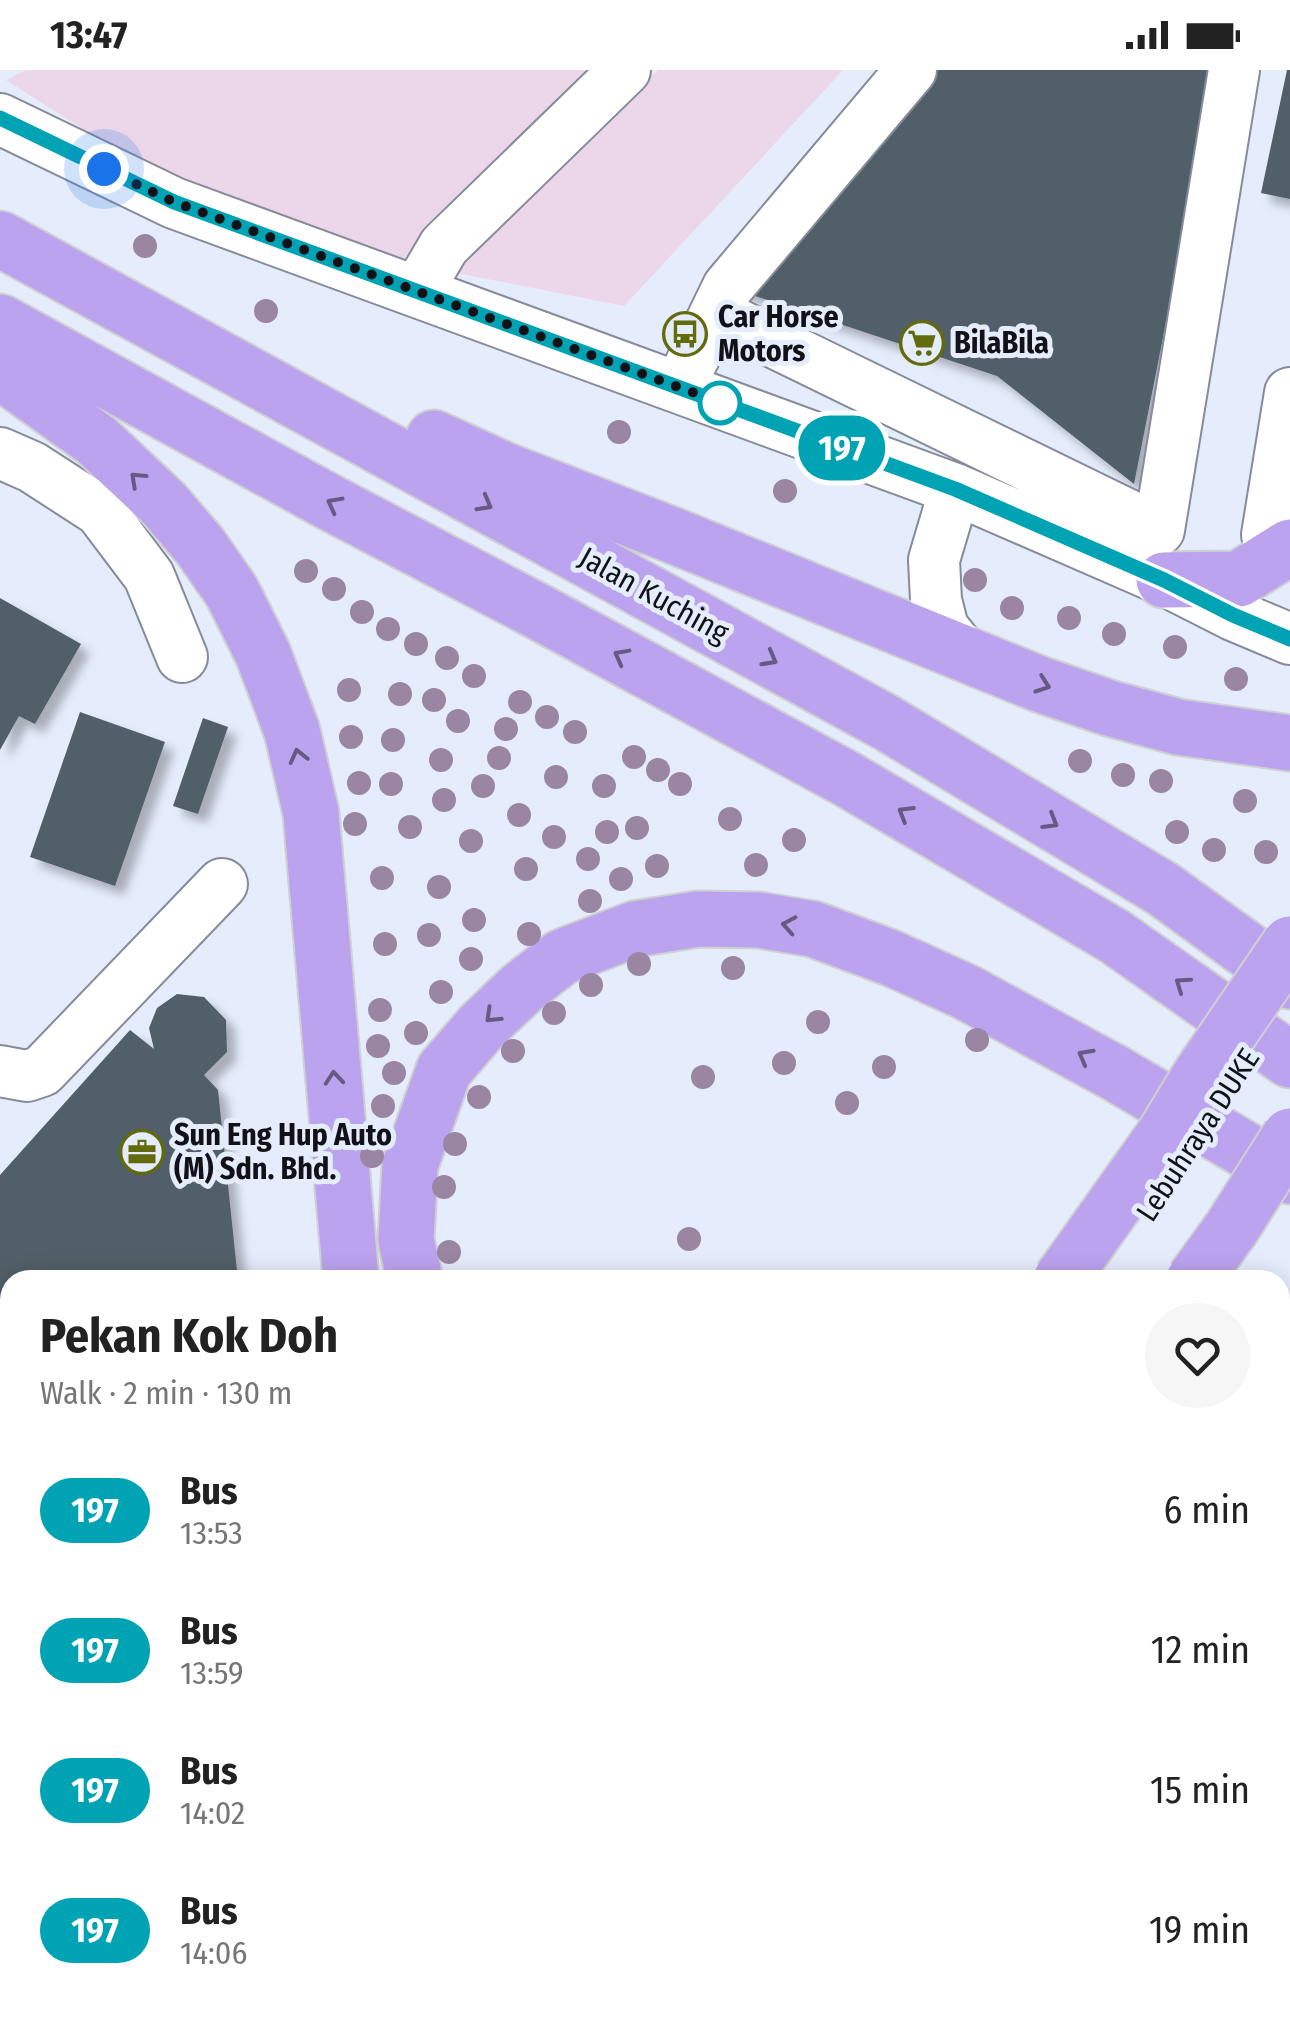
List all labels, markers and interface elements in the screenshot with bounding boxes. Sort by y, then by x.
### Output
text: 13:47 [50,12,127,58]
your location [79,144,129,194]
place label: Car Horse Motors [718,299,839,369]
bus stop icon: Car Horse Motors [662,311,708,357]
supermarket icon: BilaBila [899,320,945,366]
place label: BilaBila [954,325,1049,361]
unlabelled marker [699,382,741,424]
line badge: 197 [784,416,900,480]
text: 197 [818,427,866,469]
one-way arrow [130,473,149,491]
one-way arrow [474,491,492,511]
one-way arrow [326,497,344,517]
street label: Jalan Kuching [573,539,736,651]
one-way arrow [760,647,778,667]
one-way arrow [613,649,631,669]
one-way arrow [1033,673,1050,694]
one-way arrow [289,748,310,765]
one-way arrow [898,806,916,826]
one-way arrow [1040,810,1058,829]
one-way arrow [781,915,797,936]
one-way arrow [1174,978,1193,996]
one-way arrow [486,1004,504,1022]
street label: Lebuhraya DUKE [1129,1042,1267,1228]
one-way arrow [1077,1049,1095,1069]
one-way arrow [323,1070,345,1086]
place label: Sun Eng Hup Auto (M) Sdn. Bhd. [174,1117,392,1187]
office icon: Sun Eng Hup Auto (M) Sdn. Bhd. [119,1129,165,1175]
button: heart [1145,1303,1250,1408]
text: Pekan Kok Doh [40,1307,338,1365]
text: Walk · 2 min · 130 m [40,1374,292,1412]
text: Bus [180,1468,238,1514]
text: 6 min [1163,1487,1250,1533]
text: 197 [71,1489,119,1531]
text: 13:53 [180,1514,243,1552]
text: Bus [180,1608,238,1654]
text: 12 min [1151,1627,1250,1673]
text: 197 [71,1629,119,1671]
text: 13:59 [180,1654,244,1692]
text: Bus [180,1748,238,1794]
text: 15 min [1150,1767,1250,1813]
text: 197 [71,1769,119,1811]
text: 14:02 [180,1794,245,1832]
text: Bus [180,1888,238,1934]
text: 19 min [1149,1907,1250,1953]
text: 197 [71,1909,119,1951]
text: 14:06 [180,1934,247,1972]

